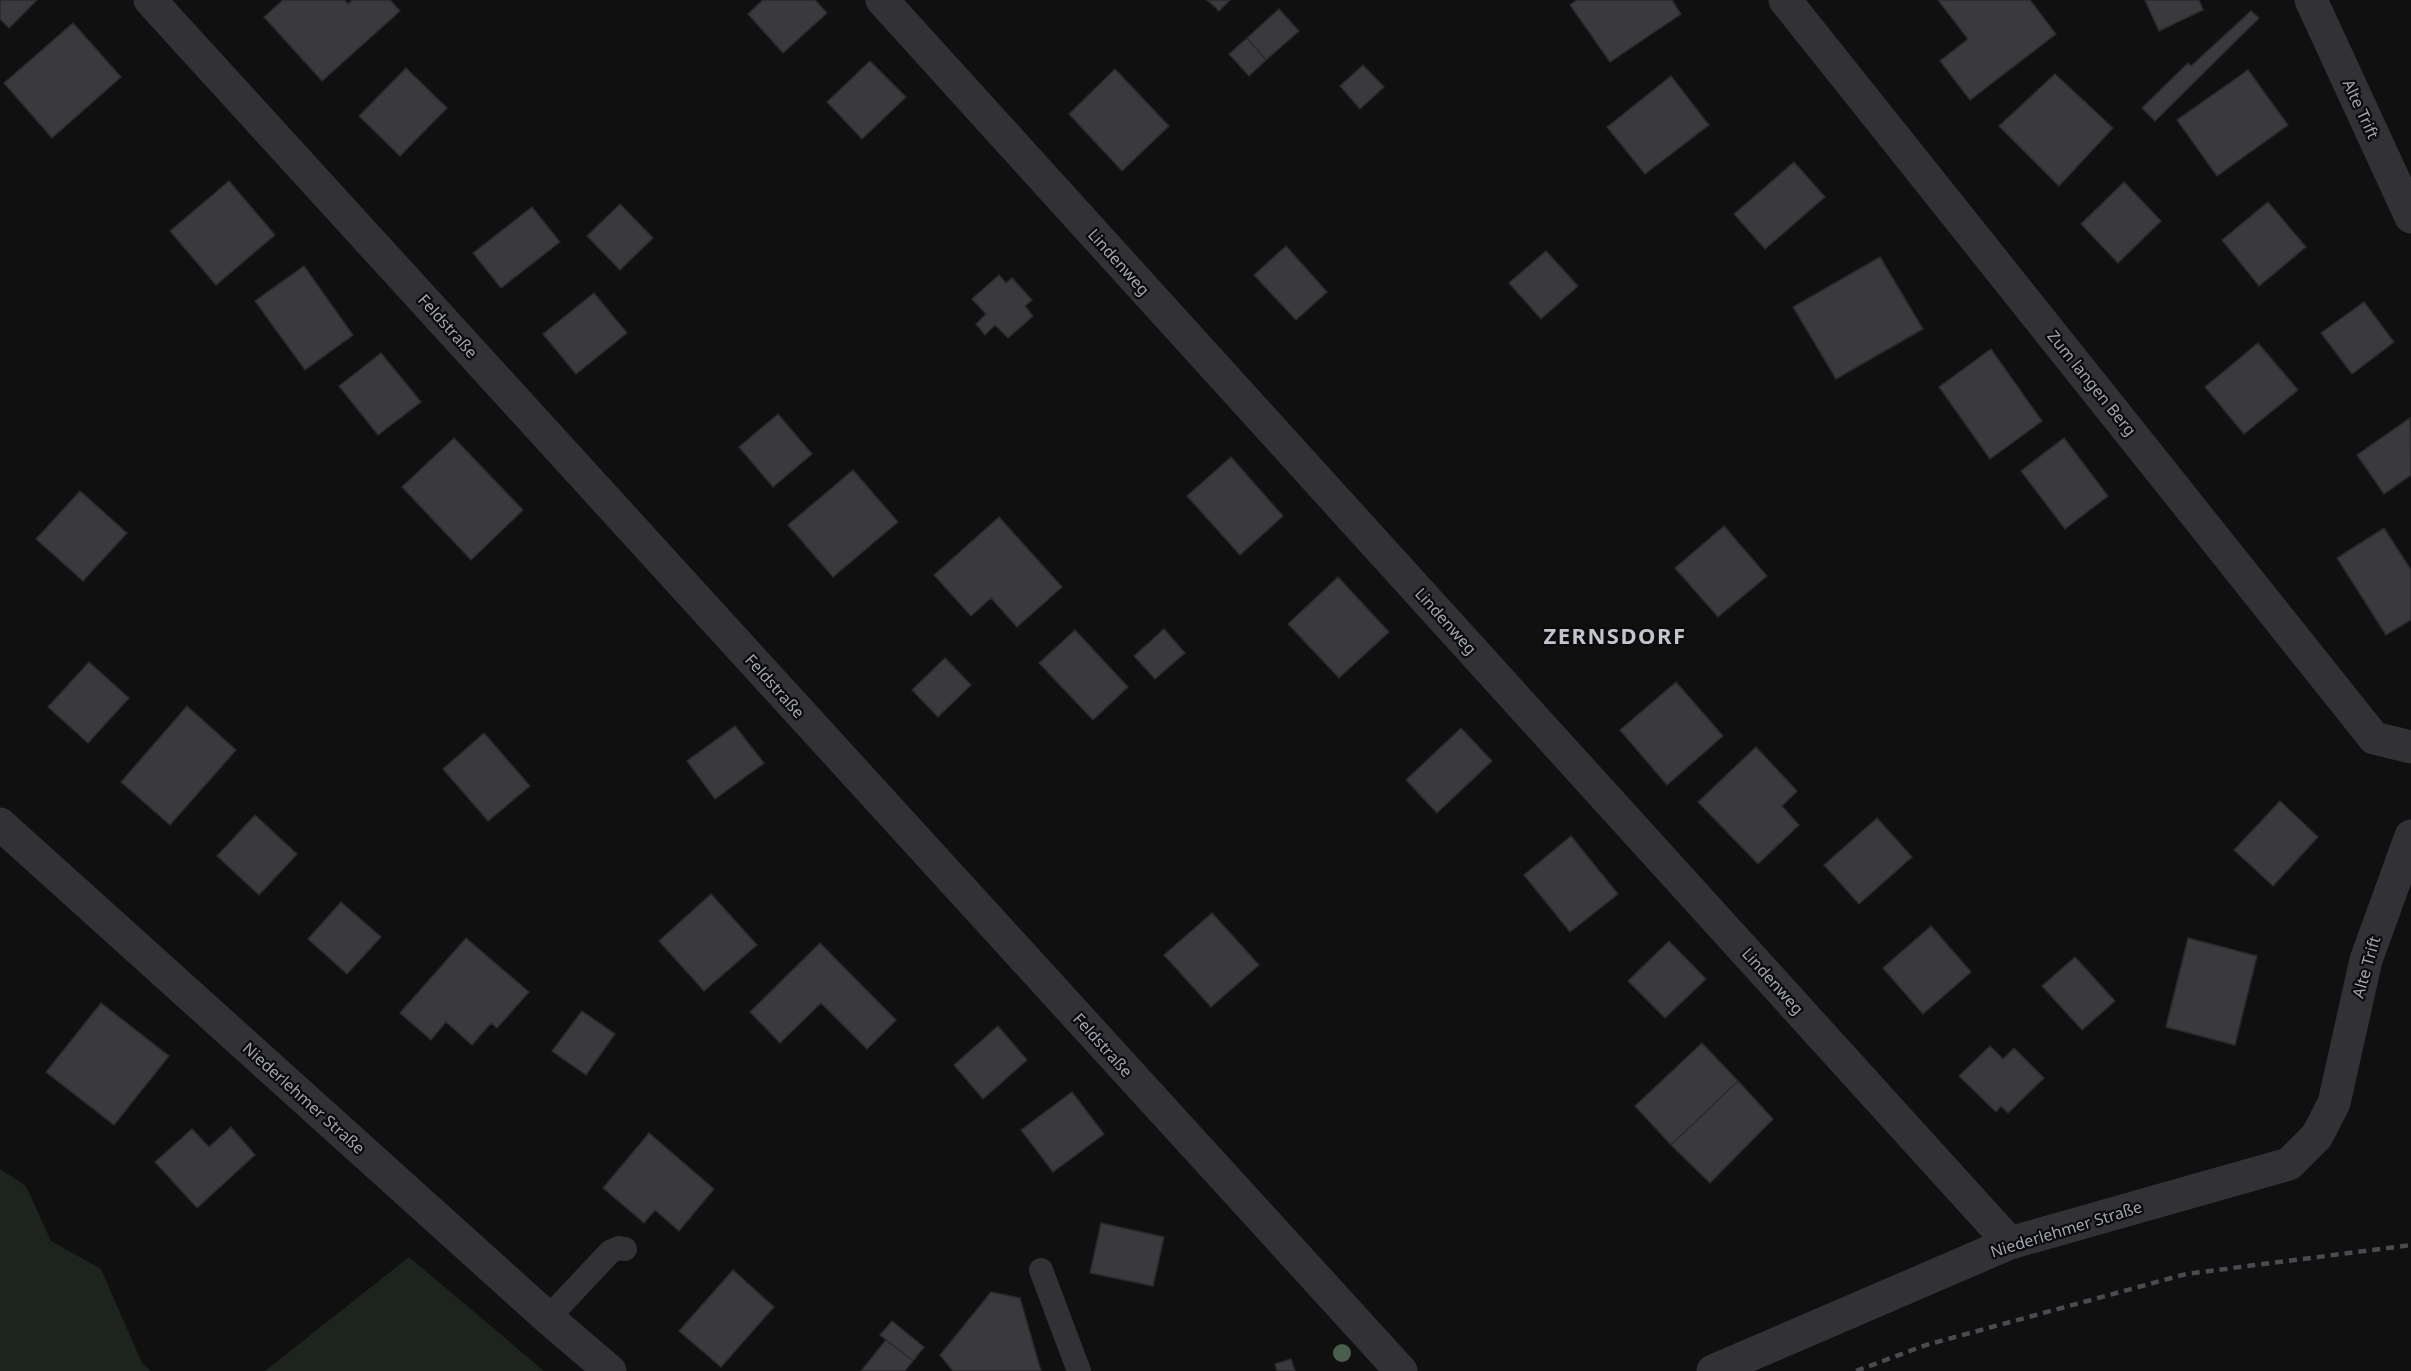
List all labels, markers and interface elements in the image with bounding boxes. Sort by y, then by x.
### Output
street label: Alte Trift [2338,76,2384,143]
street label: Lindenweg [1083,224,1155,300]
street label: Feldstraße [413,289,483,363]
street label: Zum langen Berg [2043,326,2141,440]
street label: Lindenweg [1410,583,1482,659]
district label: ZERNSDORF [1543,620,1687,650]
street label: Feldstraße [740,649,810,723]
street label: Alte Trift [2347,933,2385,1001]
street label: Lindenweg [1737,943,1809,1019]
street label: Feldstraße [1068,1008,1138,1082]
street label: Niederlehmer Straße [238,1037,370,1159]
street label: Niederlehmer Straße [1987,1195,2145,1263]

